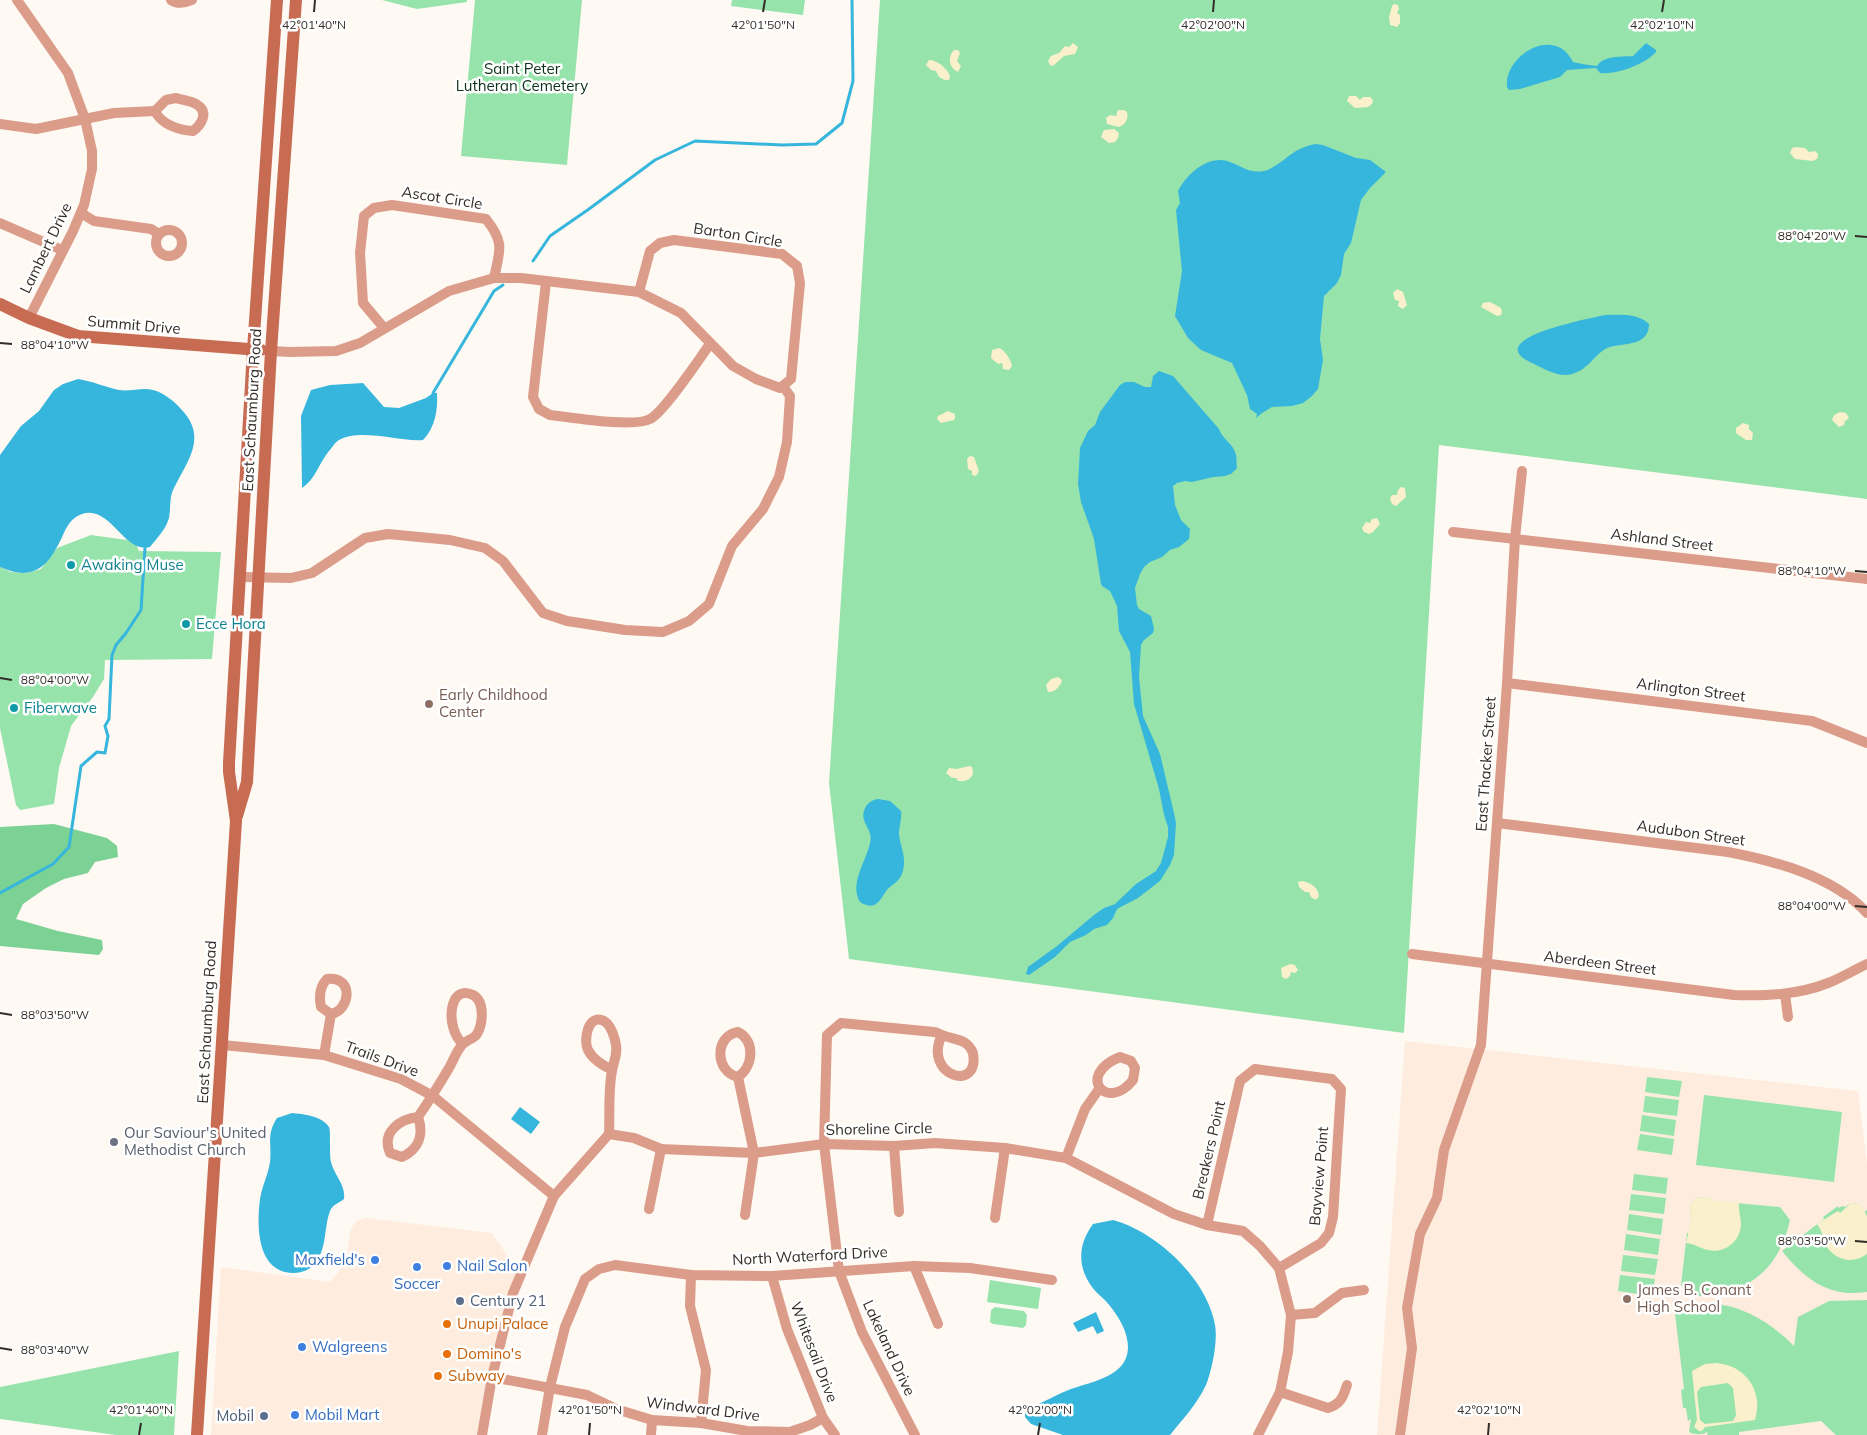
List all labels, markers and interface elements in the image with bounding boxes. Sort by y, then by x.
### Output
text: 42°01'40"N [282,17,346,32]
text: 42°01'50"N [731,17,795,32]
text: 42°02'00"N [1181,17,1245,32]
text: 42°02'10"N [1630,17,1694,32]
park label: Saint Peter Lutheran Cemetery [456,59,588,95]
street label: Ascot Circle [400,182,484,213]
street label: Lambert Drive [15,199,76,296]
street label: Barton Circle [692,218,784,251]
text: 88°04'20"W [1778,228,1846,243]
street label: Summit Drive [87,311,181,338]
street label: East Schaumburg Road [238,328,265,492]
text: 88°04'10"W [21,337,89,352]
street label: Ashland Street [1610,524,1714,555]
place label: Awaking Muse [81,555,184,574]
marker: Awaking Muse [65,559,77,571]
text: 88°04'10"W [1778,563,1846,578]
place label: Ecce Hora [196,614,266,633]
marker: Ecce Hora [180,618,192,630]
text: 88°04'00"W [21,672,89,687]
street label: Arlington Street [1636,673,1746,706]
place label: Early Childhood Center [439,685,548,721]
street label: East Thacker Street [1471,696,1500,832]
place label: Fiberwave [24,698,97,717]
marker: Early Childhood Center [423,698,435,710]
marker: Fiberwave [8,702,20,714]
street label: Audubon Street [1636,816,1746,850]
text: 88°04'00"W [1778,898,1846,913]
street label: East Schaumburg Road [193,940,220,1104]
street label: Aberdeen Street [1543,946,1657,979]
text: 88°03'50"W [21,1007,89,1022]
street label: Trails Drive [343,1036,422,1081]
street label: Breakers Point [1188,1099,1229,1201]
street label: Shoreline Circle [826,1118,932,1139]
place label: Our Saviour's United Methodist Church [124,1123,266,1159]
street label: Bayview Point [1305,1126,1332,1226]
marker: Our Saviour's United Methodist Church [108,1136,120,1148]
text: 88°03'50"W [1778,1233,1846,1248]
street label: North Waterford Drive [732,1242,888,1269]
place label: Maxfield's [295,1250,365,1269]
marker: Maxfield's [369,1254,381,1266]
place label: Nail Salon [457,1256,528,1275]
marker: Nail Salon [441,1260,453,1272]
marker: Soccer [411,1261,423,1273]
place label: Soccer [394,1274,441,1293]
place label: James B. Conant High School [1637,1280,1751,1316]
place label: Century 21 [470,1291,546,1310]
marker: James B. Conant High School [1621,1293,1633,1305]
marker: Century 21 [454,1295,466,1307]
street label: Lakeland Drive [859,1297,920,1399]
street label: Whitesail Drive [787,1299,842,1405]
place label: Unupi Palace [457,1314,548,1333]
marker: Unupi Palace [441,1318,453,1330]
place label: Walgreens [312,1337,387,1356]
marker: Walgreens [296,1341,308,1353]
text: 88°03'40"W [21,1342,89,1357]
place label: Domino's [457,1344,522,1363]
marker: Domino's [441,1348,453,1360]
place label: Subway [448,1366,505,1385]
marker: Subway [432,1370,444,1382]
street label: Windward Drive [645,1392,761,1425]
text: 42°01'40"N [109,1402,173,1417]
text: 42°01'50"N [558,1402,622,1417]
text: 42°02'00"N [1008,1402,1072,1417]
text: 42°02'10"N [1457,1402,1521,1417]
place label: Mobil Mart [305,1405,379,1424]
place label: Mobil [216,1406,254,1425]
marker: Mobil Mart [289,1409,301,1421]
marker: Mobil [258,1410,270,1422]

